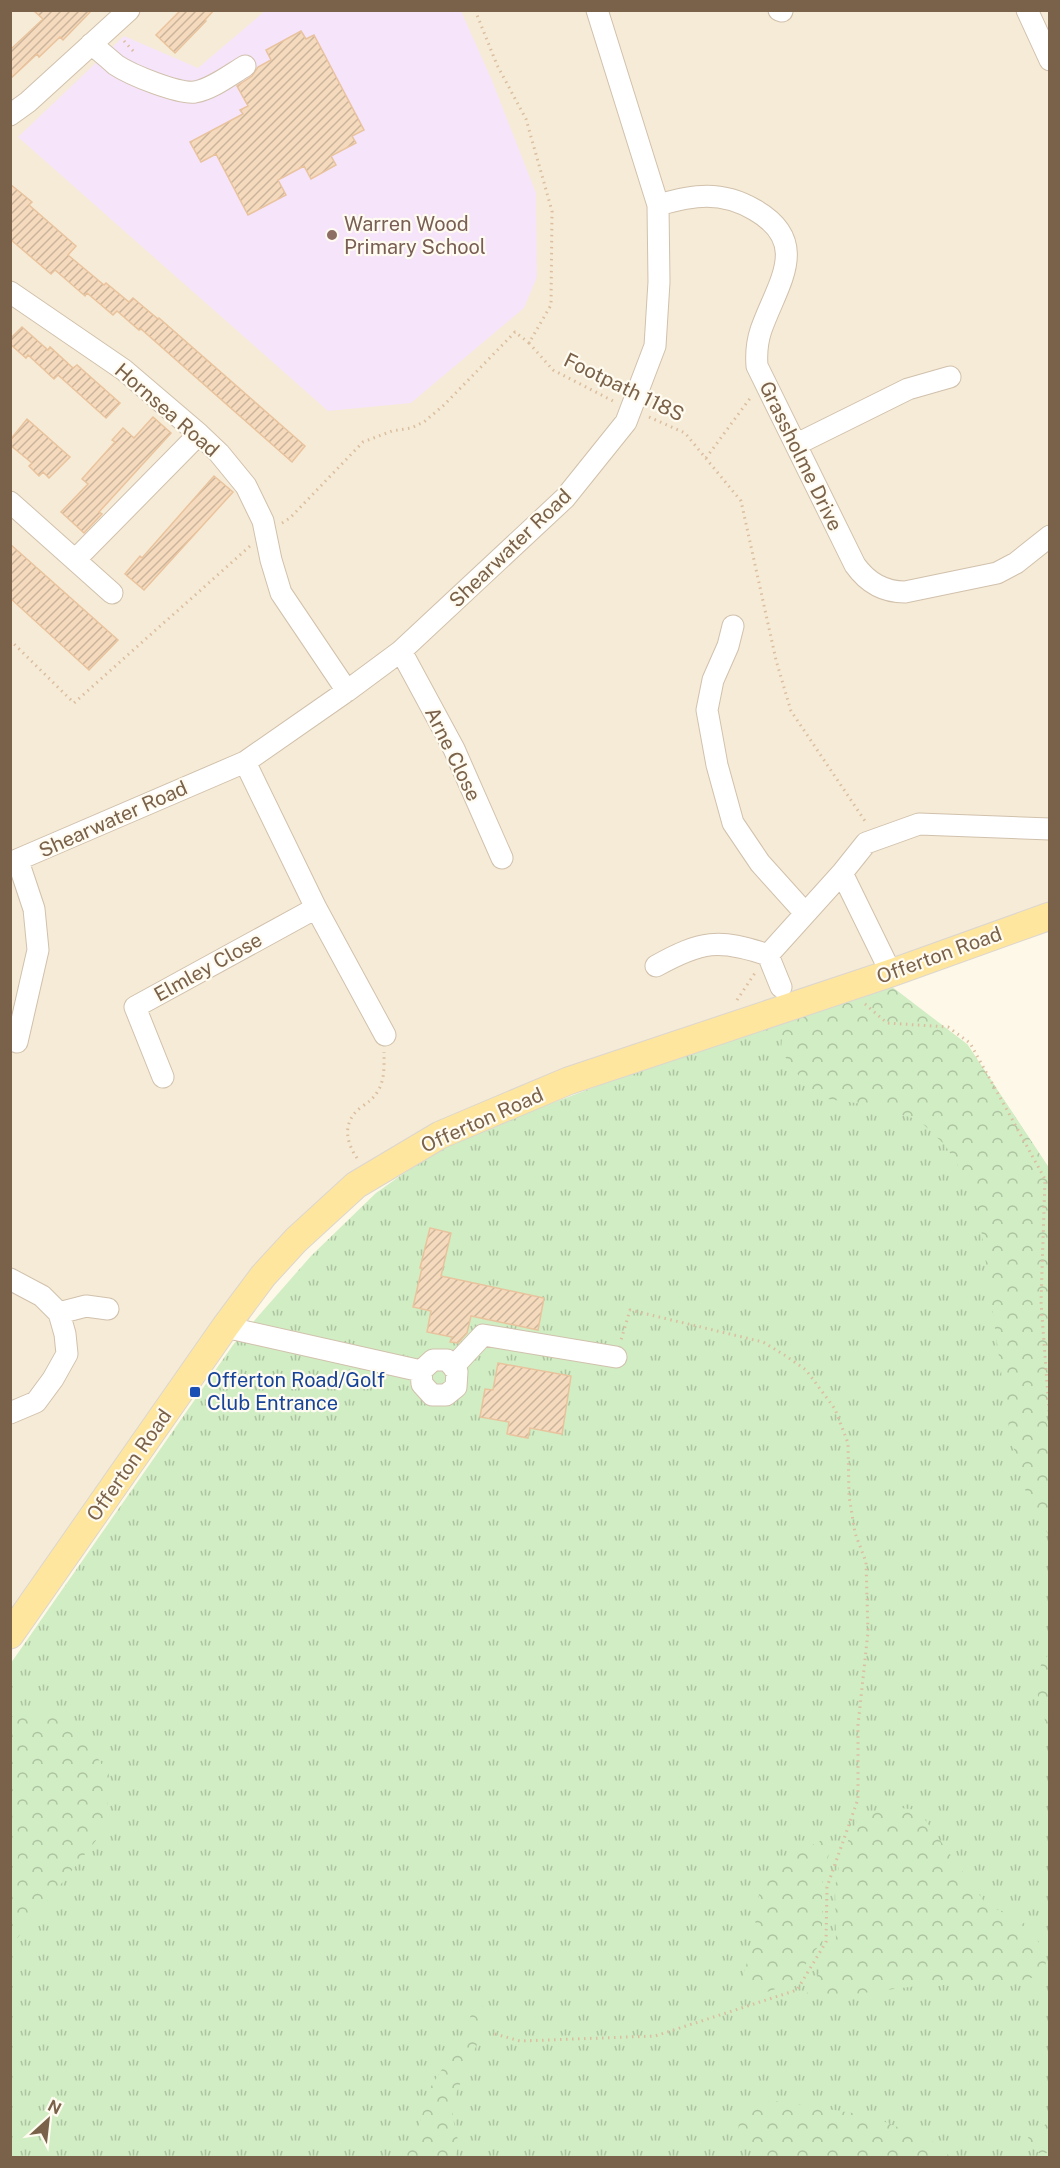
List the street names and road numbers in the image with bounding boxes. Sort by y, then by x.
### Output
street label: Footpath 118S [560,348,688,426]
street label: Hornsea Road [110,358,224,462]
street label: Grassholme Drive [754,377,848,535]
street label: Shearwater Road [444,484,576,612]
street label: Arne Close [420,703,486,805]
street label: Shearwater Road [35,775,191,863]
street label: Offerton Road [873,921,1005,989]
street label: Elmley Close [150,927,266,1007]
street label: Offerton Road [417,1082,547,1158]
street label: Offerton Road [82,1404,176,1526]

